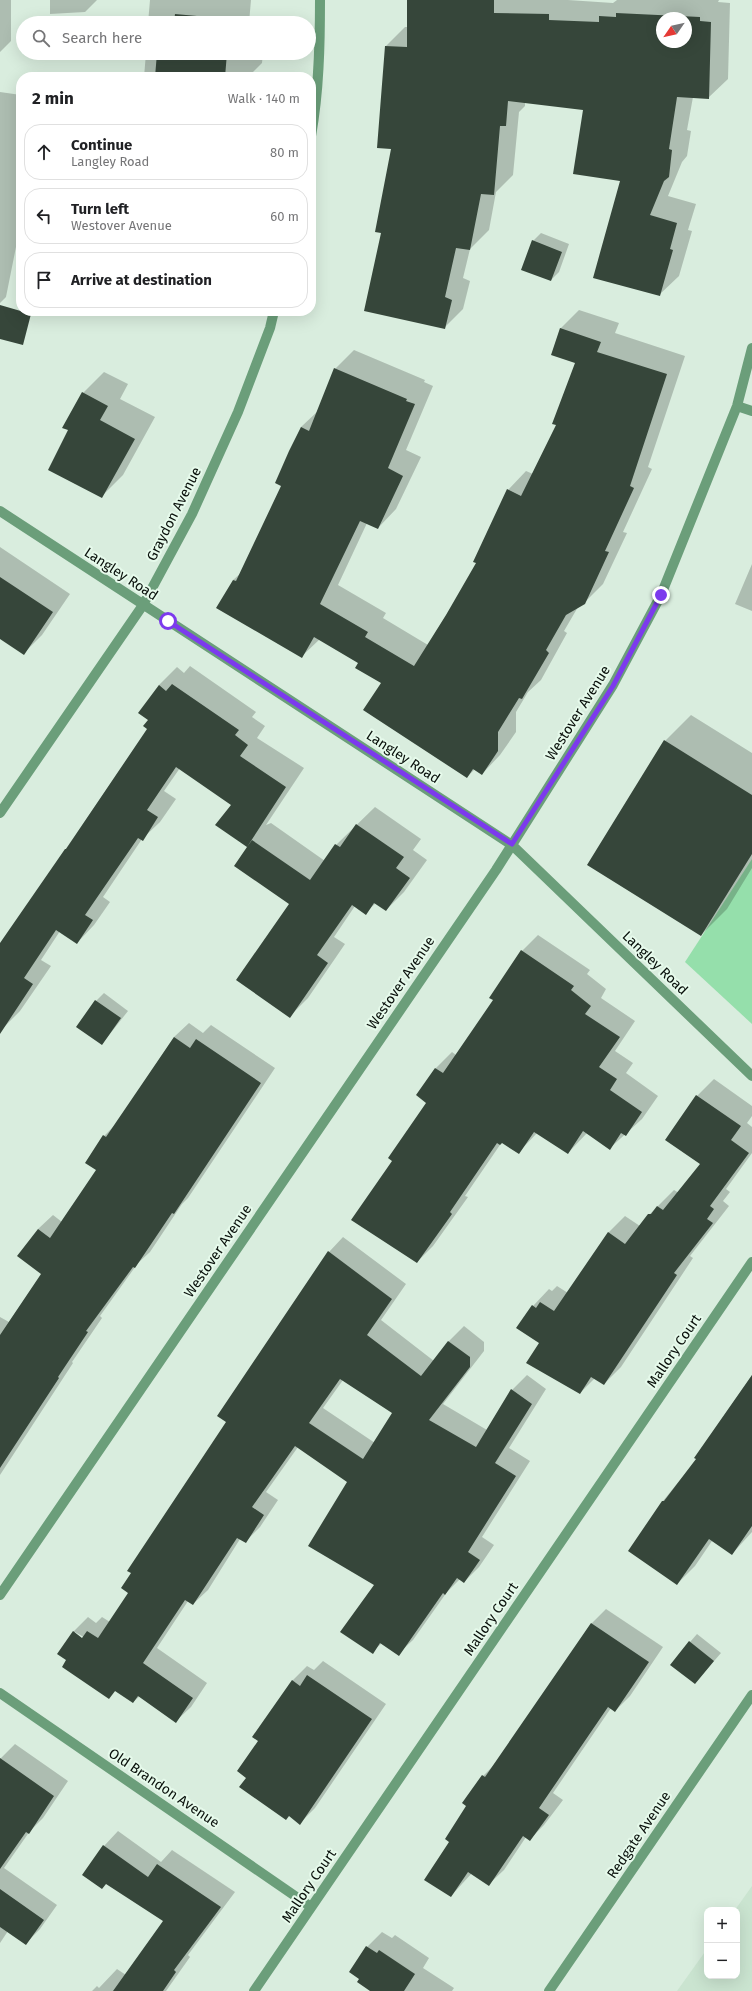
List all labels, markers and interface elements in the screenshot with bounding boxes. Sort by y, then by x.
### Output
north arrow [656,12,692,48]
search box [16,16,316,60]
icon: search [30,27,52,49]
text: Search here [62,29,142,47]
text: 2 min [32,88,74,109]
text: Walk · 140 m [228,91,300,106]
text: Continue [71,136,132,154]
icon: ahead [33,141,55,163]
text: 80 m [270,145,299,160]
text: Langley Road [71,154,149,169]
text: Turn left [71,200,129,218]
icon: left [33,205,55,227]
text: 60 m [270,209,299,224]
text: Westover Avenue [71,218,172,233]
icon: arrive [33,269,55,291]
text: Arrive at destination [71,271,212,289]
street label: Graydon Avenue [143,464,205,564]
street label: Langley Road [81,544,161,604]
route end [652,586,670,604]
route start [159,612,177,630]
street label: Westover Avenue [542,662,614,764]
street label: Langley Road [363,727,443,787]
street label: Langley Road [619,928,691,998]
street label: Westover Avenue [364,933,438,1033]
street label: Westover Avenue [181,1201,255,1301]
street label: Mallory Court [643,1310,705,1391]
street label: Mallory Court [460,1578,522,1659]
street label: Old Brandon Avenue [105,1745,223,1831]
street label: Redgate Avenue [604,1788,674,1882]
street label: Mallory Court [278,1845,340,1926]
map controls [704,1907,740,1979]
button: + [704,1907,740,1943]
button: − [704,1943,740,1979]

